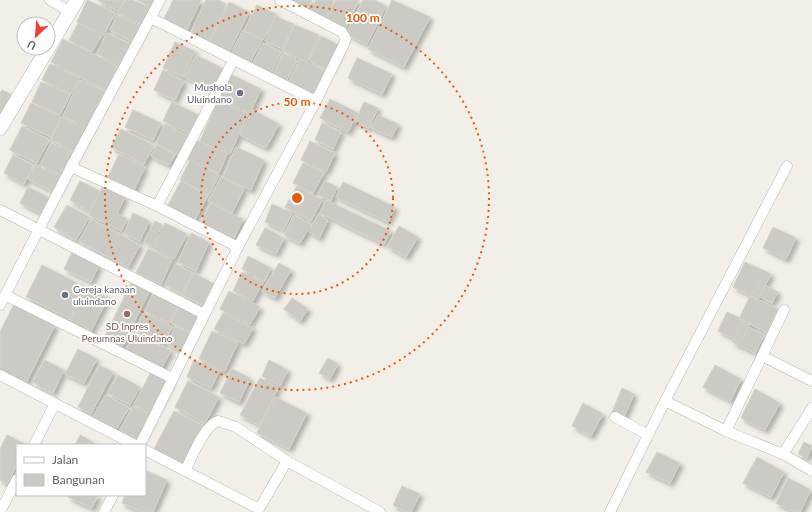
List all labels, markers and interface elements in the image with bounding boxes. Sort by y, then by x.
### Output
text: 100 m [346,10,380,25]
north arrow [16,16,56,56]
text: U [25,38,38,53]
place label: Mushola Uluindano [187,81,232,105]
marker: Mushola Uluindano [235,88,245,98]
text: 50 m [284,94,310,109]
centre of rings [290,191,304,205]
place label: Gereja kanaan uluindano [73,283,135,307]
marker: Gereja kanaan uluindano [60,290,70,300]
marker: SD Inpres Perumnas Uluindano [122,309,132,319]
place label: SD Inpres Perumnas Uluindano [82,320,173,344]
legend [16,444,146,496]
text: Jalan [52,452,78,467]
text: Bangunan [52,472,105,487]

